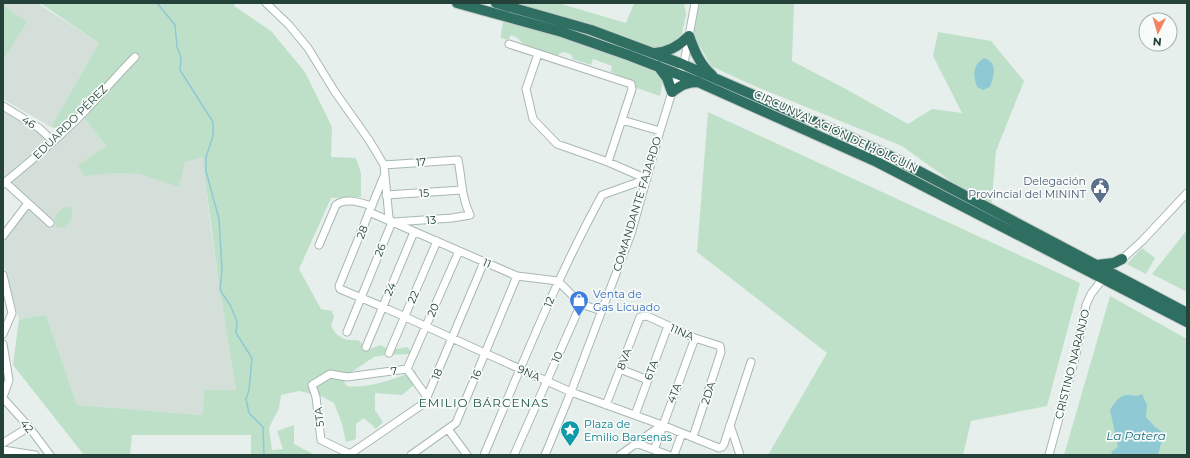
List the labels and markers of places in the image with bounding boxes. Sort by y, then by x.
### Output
place label: Delegación Provincial del MININT [968,174,1087,201]
public building icon: Delegación Provincial del MININT [1089,176,1111,204]
place label: Venta de Gas Licuado [593,287,660,314]
shop icon: Venta de Gas Licuado [568,289,590,317]
place label: Plaza de Emilio Barsenas [584,417,673,444]
place icon: Plaza de Emilio Barsenas [559,419,581,447]

